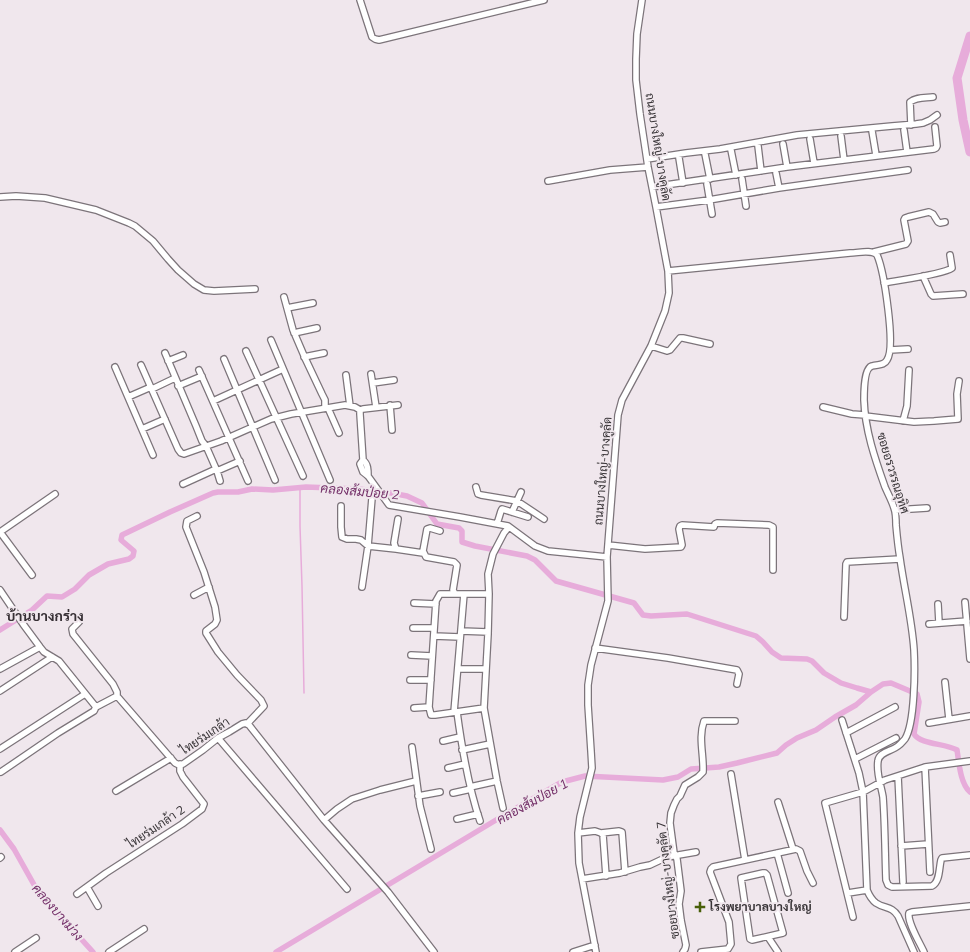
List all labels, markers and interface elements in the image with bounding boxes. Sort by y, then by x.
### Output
street label: ถนนบางใหญ่-บางคูลัด [642,92,674,202]
street label: ถนนบางใหญ่-บางคูลัด [590,416,616,526]
street label: ซอยอรวรรณอุทิศ [872,430,913,516]
water label: คลองส้มป่อย 2 [320,480,400,502]
district label: บ้านบางกร่าง [6,607,84,625]
street label: ไทยร่มเกล้า [176,714,232,758]
water label: คลองส้มป่อย 1 [493,775,571,827]
street label: ไทยร่มเกล้า 2 [123,802,187,852]
street label: ซอยบางใหญ่-บางคูลัด 7 [653,820,683,940]
water label: คลองบางม่วง [29,880,87,944]
place label: โรงพยาบาลบางใหญ่ [708,899,812,914]
marker: โรงพยาบาลบางใหญ่ [694,901,706,913]

